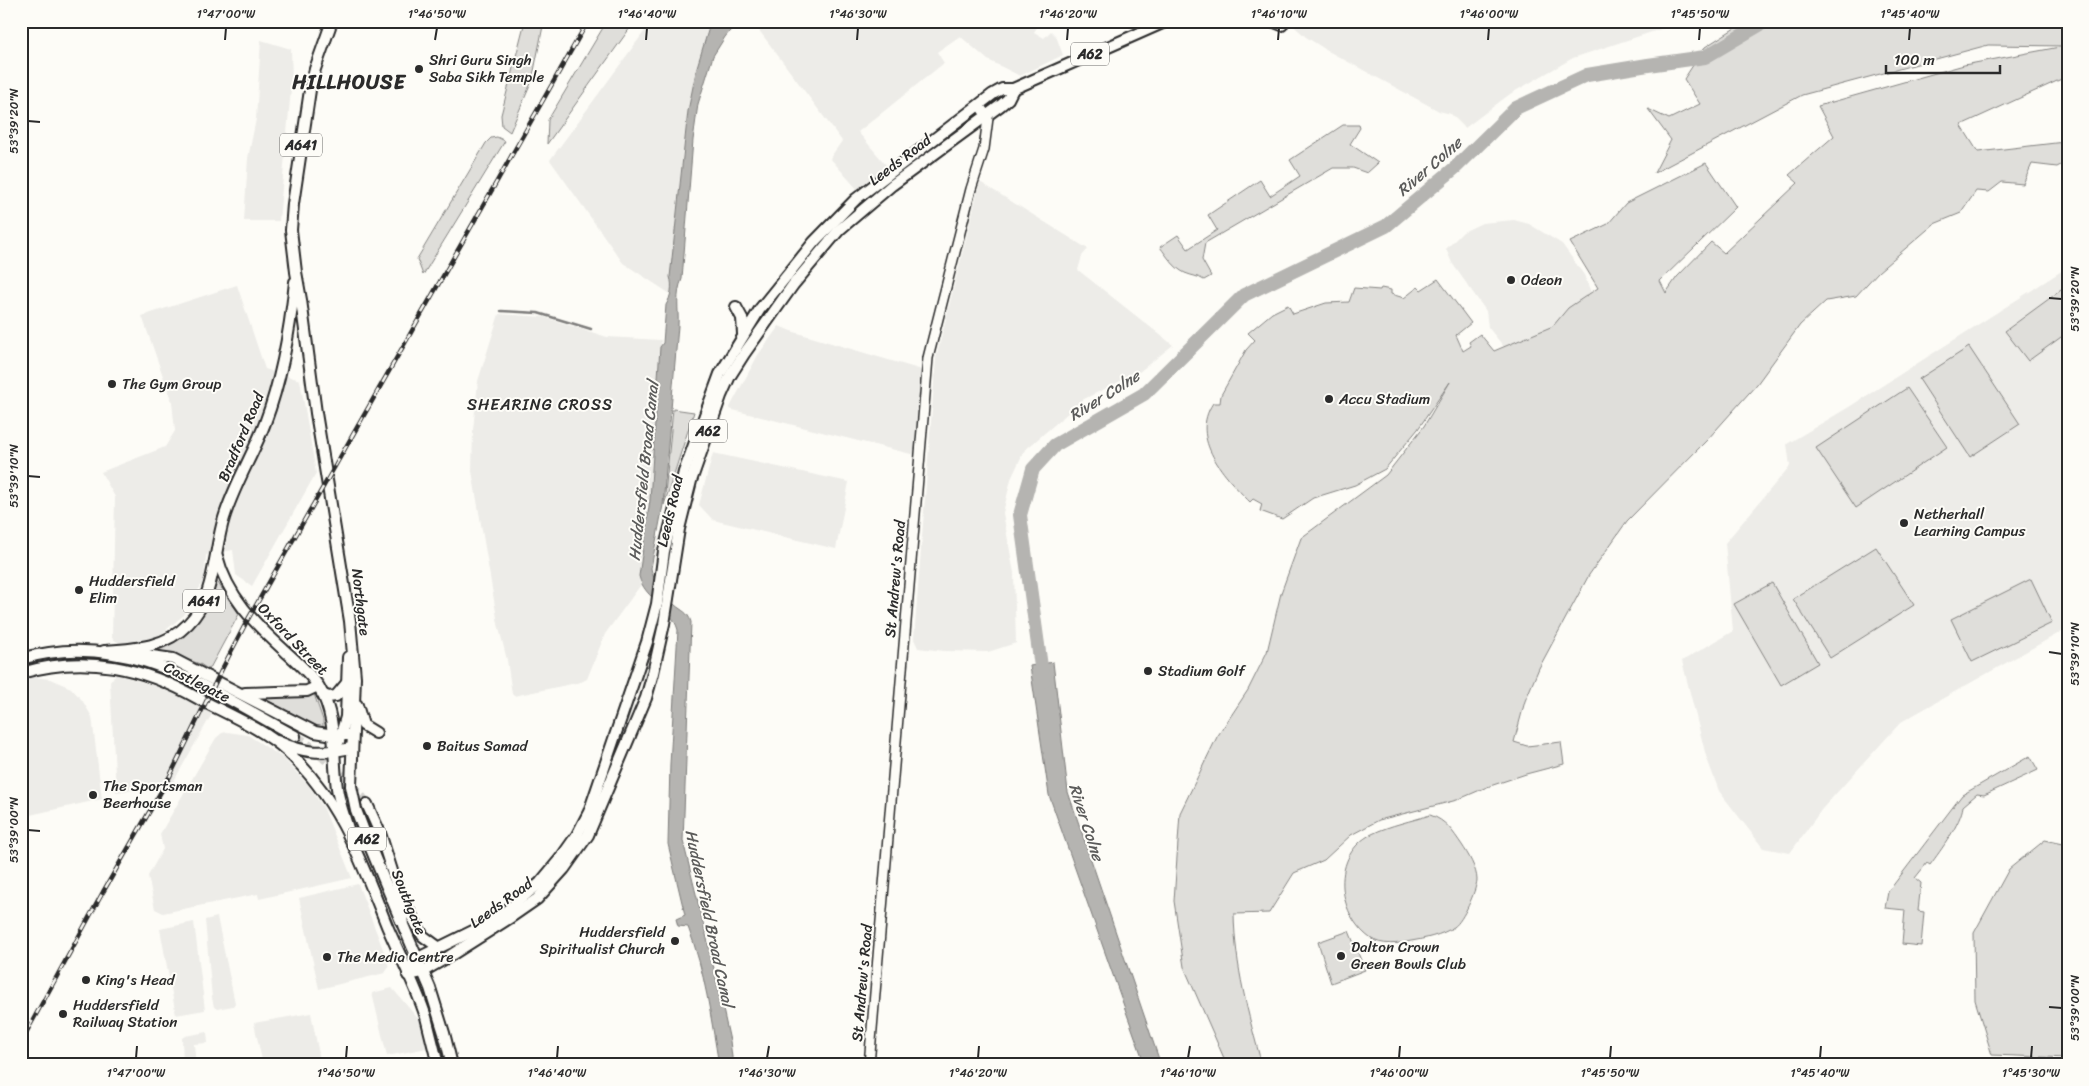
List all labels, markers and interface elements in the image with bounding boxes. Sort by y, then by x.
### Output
text: 1°47'00"W [197,3,256,25]
text: 1°46'50"W [408,3,467,25]
text: 1°46'40"W [618,3,677,25]
text: 1°46'30"W [829,3,887,25]
text: 1°46'20"W [1039,3,1098,25]
text: 1°46'10"W [1251,3,1308,25]
text: 1°46'00"W [1460,3,1519,25]
text: 1°45'50"W [1671,3,1730,25]
text: 1°45'40"W [1881,3,1940,25]
road number: A62 [1071,42,1109,66]
scale bar [1886,42,2000,74]
place label: Shri Guru Singh Saba Sikh Temple [429,47,544,90]
text: 100 m [1894,47,1935,73]
marker: Shri Guru Singh Saba Sikh Temple [413,63,425,75]
district label: HILLHOUSE [291,65,407,100]
text: 53°39'20"N [3,88,25,154]
street label: Leeds Road [863,127,938,192]
water label: River Colne [1390,128,1470,204]
road number: A641 [280,134,322,156]
text: 53°39'20"N [2064,266,2086,332]
place label: Odeon [1521,267,1562,293]
marker: Odeon [1505,274,1517,286]
water label: River Colne [1063,361,1147,429]
place label: The Gym Group [122,371,222,397]
water label: Huddersfield Broad Canal [620,376,668,562]
marker: The Gym Group [106,378,118,390]
place label: Accu Stadium [1338,386,1430,412]
street label: Bradford Road [210,387,272,486]
district label: SHEARING CROSS [467,390,613,419]
marker: Accu Stadium [1323,393,1335,405]
road number: A62 [689,420,727,442]
text: 53°39'10"N [3,444,25,508]
street label: Leeds Road [649,471,691,550]
place label: Netherhall Learning Campus [1914,501,2026,544]
marker: Netherhall Learning Campus [1898,517,1910,529]
street label: St Andrew's Road [877,518,913,639]
street label: Northgate [344,567,378,637]
place label: Huddersfield Elim [89,568,176,611]
marker: Huddersfield Elim [73,584,85,596]
road number: A641 [183,590,225,612]
street label: Oxford Street [251,596,335,682]
text: 53°39'10"N [2064,622,2086,686]
street label: Castlegate [159,654,235,710]
place label: Stadium Golf [1158,658,1246,684]
marker: Stadium Golf [1142,665,1154,677]
place label: Baitus Samad [437,733,529,759]
marker: Baitus Samad [421,740,433,752]
place label: The Sportsman Beerhouse [103,773,203,816]
water label: River Colne [1060,780,1113,866]
marker: The Sportsman Beerhouse [87,789,99,801]
text: 53°39'00"N [3,796,25,863]
water label: Huddersfield Broad Canal [677,827,743,1013]
road number: A62 [348,828,386,851]
street label: Southgate [384,865,434,939]
street label: Leeds Road [464,870,539,935]
place label: Huddersfield Spiritualist Church [540,919,666,962]
street label: St Andrew's Road [844,922,880,1043]
place label: Dalton Crown Green Bowls Club [1351,934,1466,977]
marker: Huddersfield Spiritualist Church [669,935,681,947]
place label: The Media Centre [337,944,454,970]
marker: Dalton Crown Green Bowls Club [1335,950,1347,962]
marker: The Media Centre [321,951,333,963]
place label: King's Head [96,967,175,993]
marker: King's Head [80,974,92,986]
text: 53°39'00"N [2064,974,2086,1041]
place label: Huddersfield Railway Station [73,992,177,1035]
marker: Huddersfield Railway Station [57,1008,69,1020]
text: 1°47'00"W [107,1062,166,1084]
text: 1°46'50"W [317,1062,376,1084]
text: 1°46'40"W [528,1062,587,1084]
text: 1°46'30"W [738,1062,796,1084]
text: 1°46'20"W [949,1062,1008,1084]
text: 1°46'10"W [1160,1062,1217,1084]
text: 1°46'00"W [1370,1062,1429,1084]
text: 1°45'50"W [1581,1062,1640,1084]
text: 1°45'40"W [1791,1062,1850,1084]
text: 1°45'30"W [2002,1062,2061,1084]

